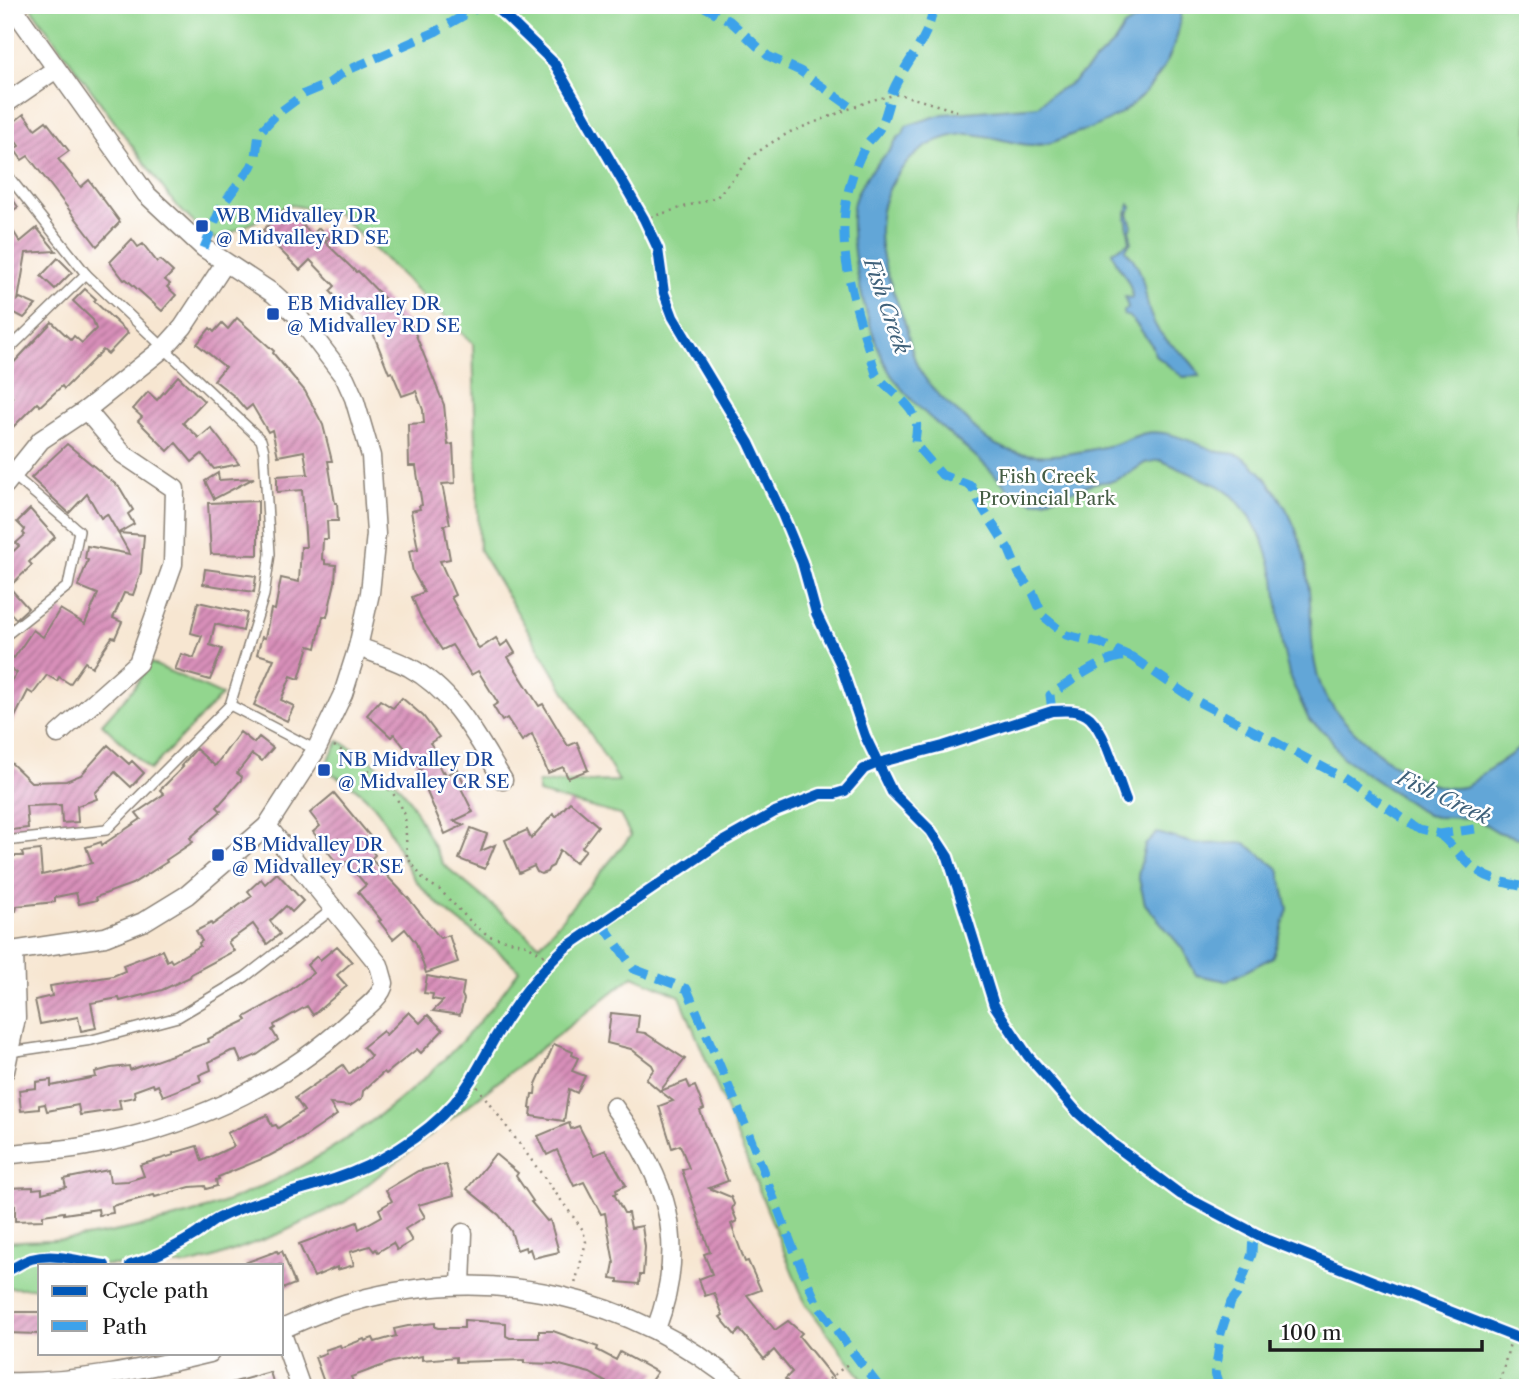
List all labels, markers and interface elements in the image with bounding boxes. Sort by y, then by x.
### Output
place label: WB Midvalley DR @ Midvalley RD SE [215,204,389,249]
marker: WB Midvalley DR @ Midvalley RD SE [194,218,210,234]
water label: Fish Creek [858,253,915,357]
place label: EB Midvalley DR @ Midvalley RD SE [287,292,460,337]
marker: EB Midvalley DR @ Midvalley RD SE [265,306,281,322]
park label: Fish Creek Provincial Park [978,465,1117,510]
place label: NB Midvalley DR @ Midvalley CR SE [338,748,510,793]
marker: NB Midvalley DR @ Midvalley CR SE [316,762,332,778]
water label: Fish Creek [1392,764,1495,829]
place label: SB Midvalley DR @ Midvalley CR SE [232,833,404,878]
marker: SB Midvalley DR @ Midvalley CR SE [210,847,226,863]
legend [38,1264,284,1354]
text: Cycle path [102,1278,209,1303]
scale bar [1270,1309,1482,1353]
text: Path [102,1314,147,1339]
text: 100 m [1281,1320,1342,1345]

